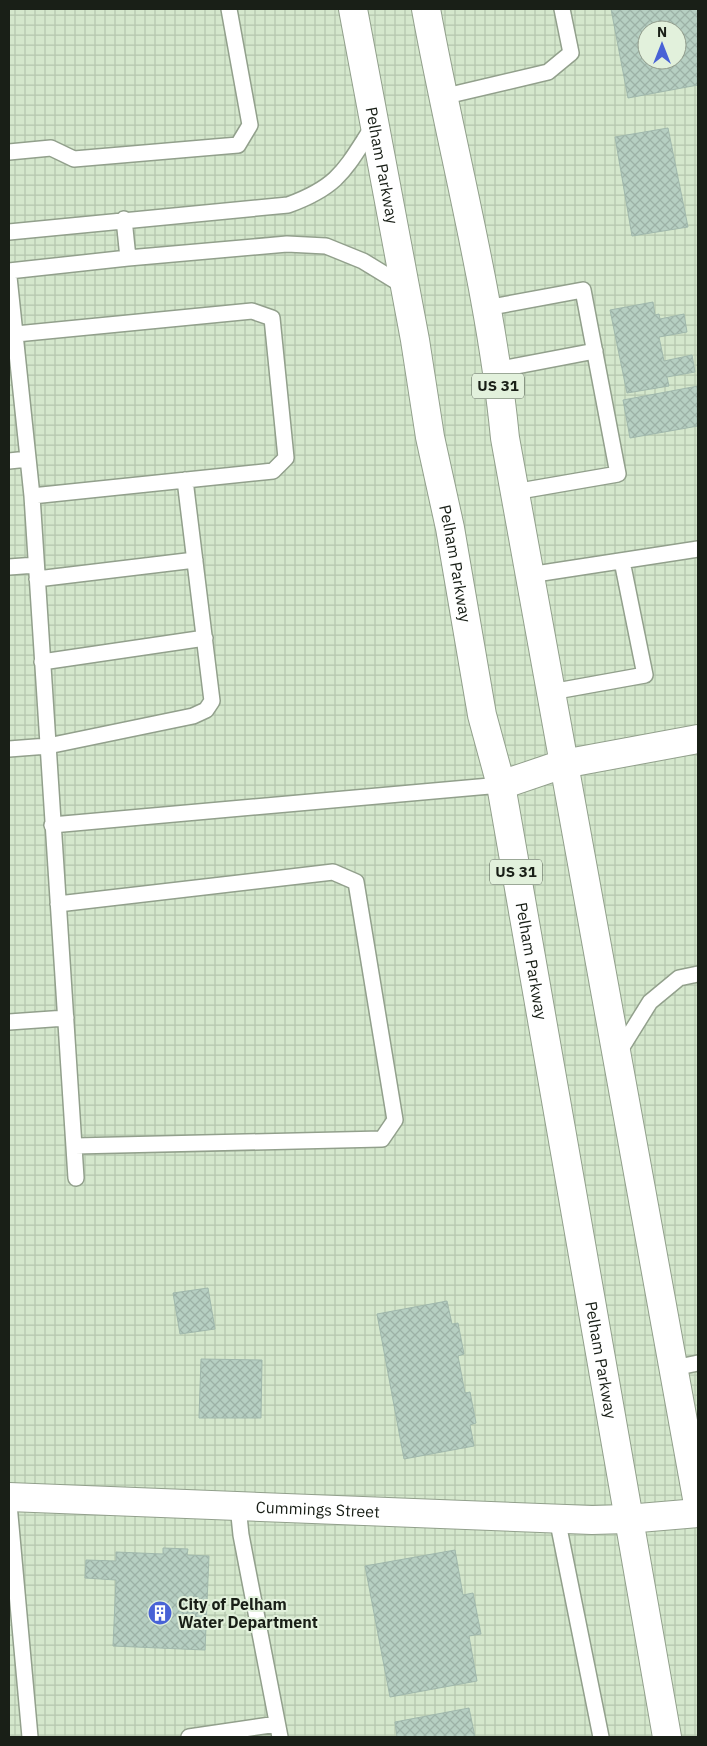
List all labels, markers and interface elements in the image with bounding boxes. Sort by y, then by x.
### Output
north arrow [637,20,687,70]
text: N [657,23,667,41]
street label: Pelham Parkway [361,105,403,226]
road number: US 31 [472,374,524,398]
street label: Pelham Parkway [435,503,476,624]
road number: US 31 [490,860,542,884]
street label: Pelham Parkway [512,901,552,1021]
street label: Pelham Parkway [581,1300,621,1420]
street label: Cummings Street [255,1497,380,1522]
place label: City of Pelham Water Department [178,1594,318,1632]
building icon: City of Pelham Water Department [147,1600,173,1626]

